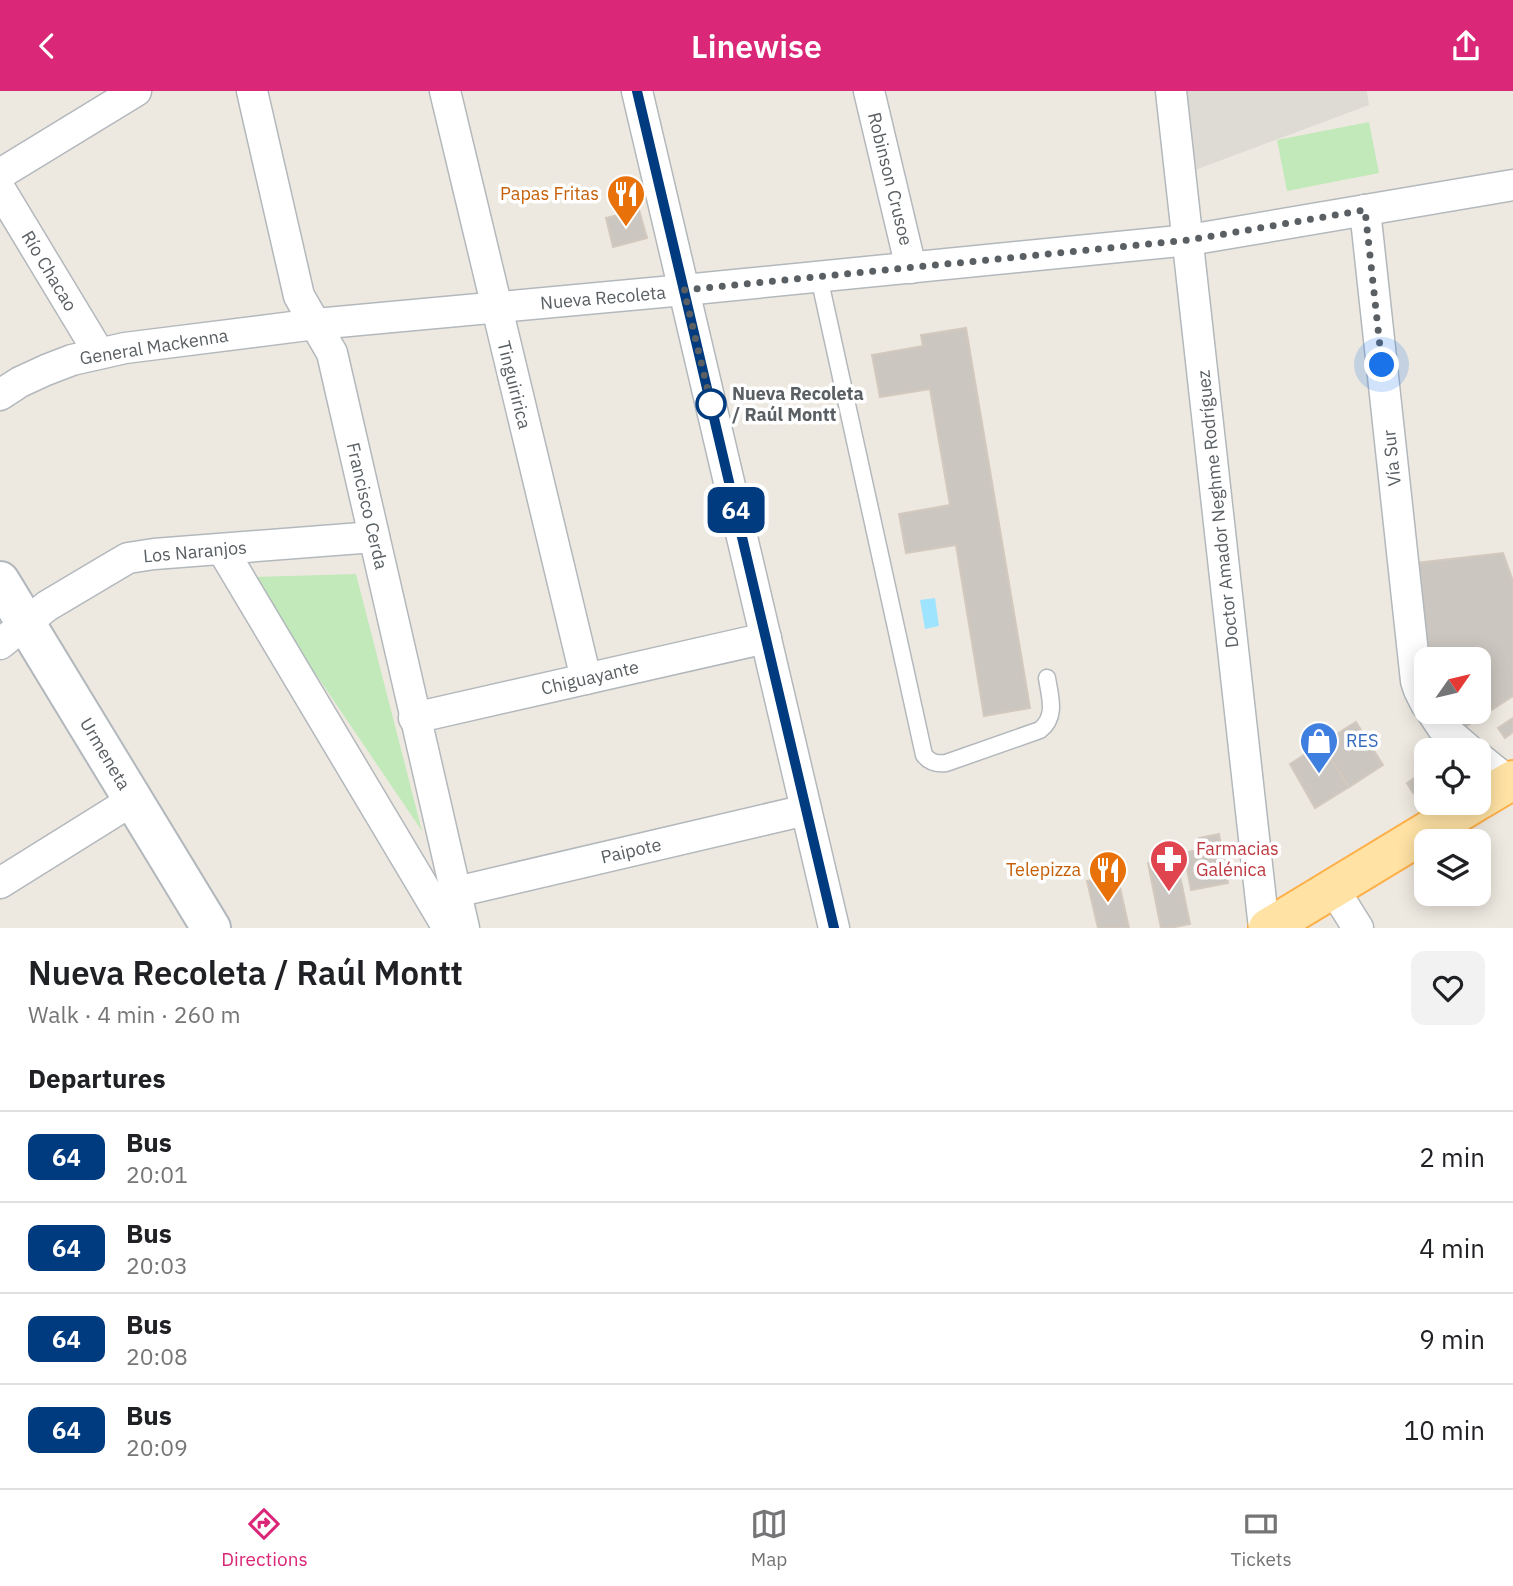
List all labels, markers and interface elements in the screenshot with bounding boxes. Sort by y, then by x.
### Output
text: Linewise [691,25,822,67]
icon: back [28,27,66,65]
icon: share [1447,27,1485,65]
street label: Robinson Crusoe [863,110,918,248]
restaurant icon: Papas Fritas [605,173,647,228]
place label: Papas Fritas [500,182,599,205]
street label: Río Chacao [16,226,82,315]
street label: Nueva Recoleta [539,281,667,314]
street label: General Mackenna [78,323,230,370]
street label: Tinguiririca [492,338,537,432]
your location [1364,347,1399,382]
street label: Doctor Amador Neghme Rodríguez [1191,369,1244,649]
place label: Nueva Recoleta / Raúl Montt [732,382,864,426]
marker: Nueva Recoleta / Raúl Montt [696,389,726,419]
street label: Vía Sur [1377,428,1406,487]
street label: Francisco Cerda [342,440,393,572]
line badge: 64 [704,487,768,533]
text: 64 [722,494,750,526]
street label: Los Naranjos [142,536,248,567]
north arrow [1414,647,1491,725]
map controls [1414,647,1491,906]
street label: Chiguayante [539,655,641,700]
street label: Urmeneta [75,713,136,794]
shop icon: RES [1298,720,1340,775]
place label: RES [1346,729,1378,752]
button: locate [1414,738,1491,815]
button: layers [1414,829,1491,906]
street label: Paipote [598,832,664,869]
place label: Farmacias Galénica [1196,837,1279,881]
pharmacy icon: Farmacias Galénica [1148,838,1190,893]
restaurant icon: Telepizza [1087,849,1129,904]
place label: Telepizza [1006,858,1081,881]
text: Nueva Recoleta / Raúl Montt [28,951,463,994]
button: heart [1411,951,1485,1025]
text: Walk · 4 min · 260 m [28,999,241,1029]
text: Departures [28,1061,166,1095]
text: Bus [126,1125,172,1159]
text: 2 min [1419,1140,1485,1174]
text: 64 [52,1141,81,1173]
text: 20:01 [126,1159,188,1189]
text: Bus [126,1216,172,1250]
text: 4 min [1419,1231,1485,1265]
text: 64 [52,1232,81,1264]
text: 20:03 [126,1250,188,1280]
text: Bus [126,1307,172,1341]
text: 9 min [1419,1322,1485,1356]
text: 64 [52,1323,81,1355]
text: 20:08 [126,1341,188,1371]
text: Bus [126,1398,172,1432]
text: 10 min [1404,1413,1485,1447]
text: 64 [52,1414,81,1446]
text: 20:09 [126,1432,188,1462]
tab: Directions [221,1505,308,1571]
tab: Map [750,1505,788,1571]
tab: Tickets [1231,1505,1292,1571]

